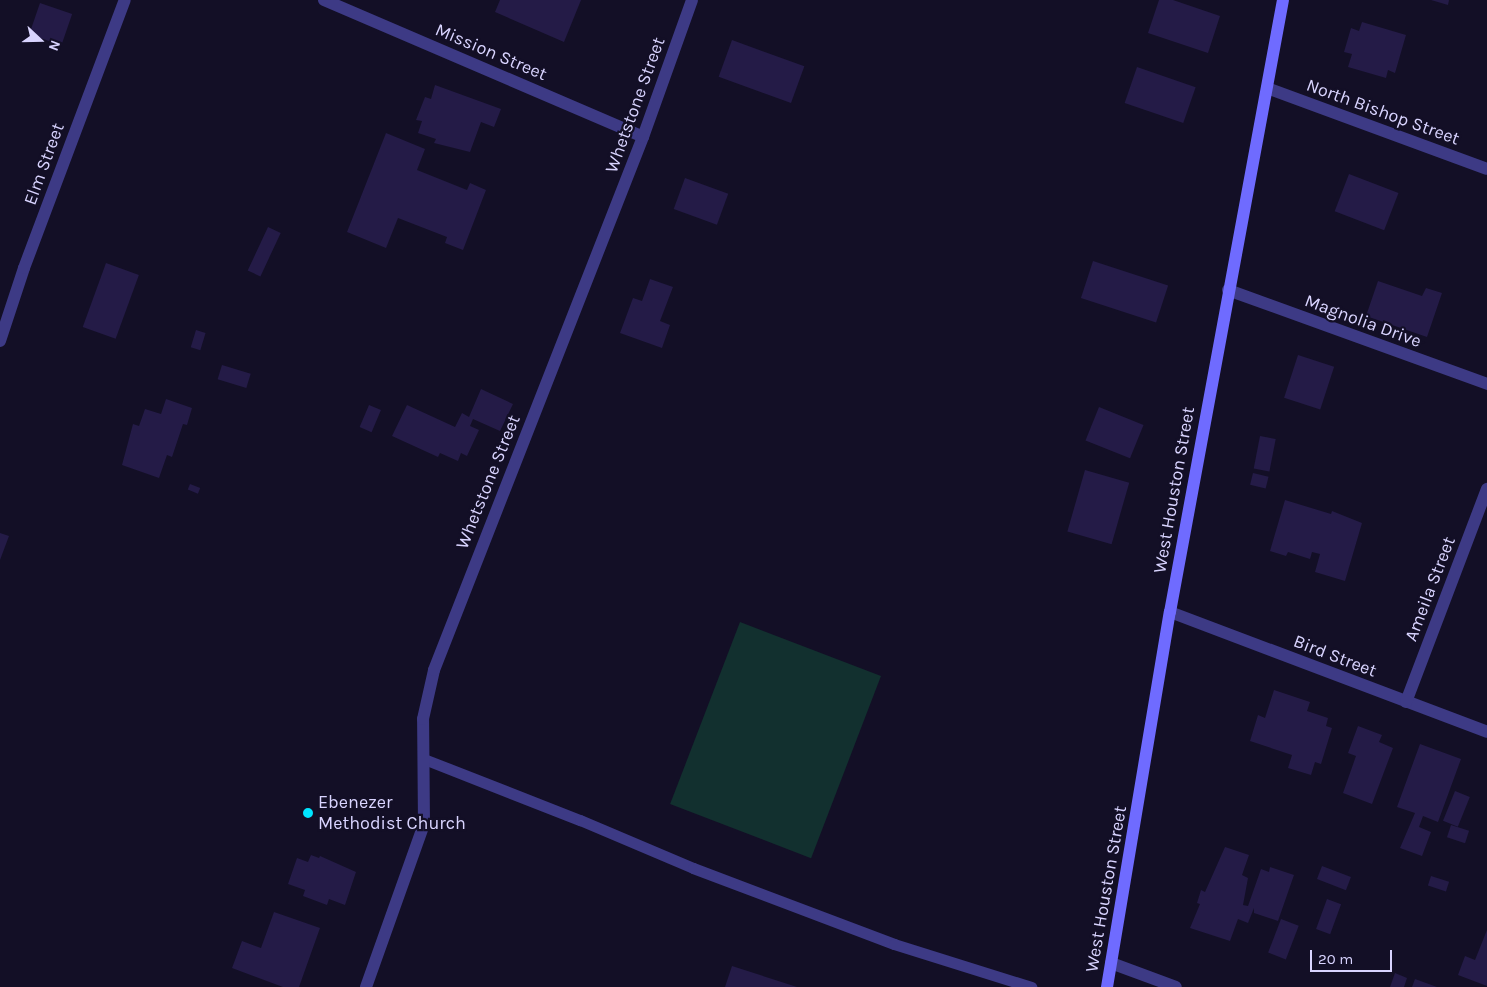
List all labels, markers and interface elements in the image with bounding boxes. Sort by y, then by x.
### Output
north arrow [15,15,65,65]
street label: Mission Street [432,19,550,85]
street label: Whetstone Street [600,34,670,176]
text: N [45,38,64,53]
street label: North Bishop Street [1303,74,1463,150]
street label: Elm Street [19,120,69,208]
street label: Magnolia Drive [1302,290,1424,352]
street label: West Houston Street [1149,405,1199,575]
street label: Whetstone Street [451,412,525,552]
street label: Ameila Street [1400,534,1460,644]
street label: Bird Street [1290,630,1380,682]
place label: Ebenezer Methodist Church [318,792,466,834]
street label: West Houston Street [1081,804,1131,974]
marker: Ebenezer Methodist Church [302,807,314,819]
scale bar [1312,940,1394,972]
text: 20 m [1318,950,1353,968]

